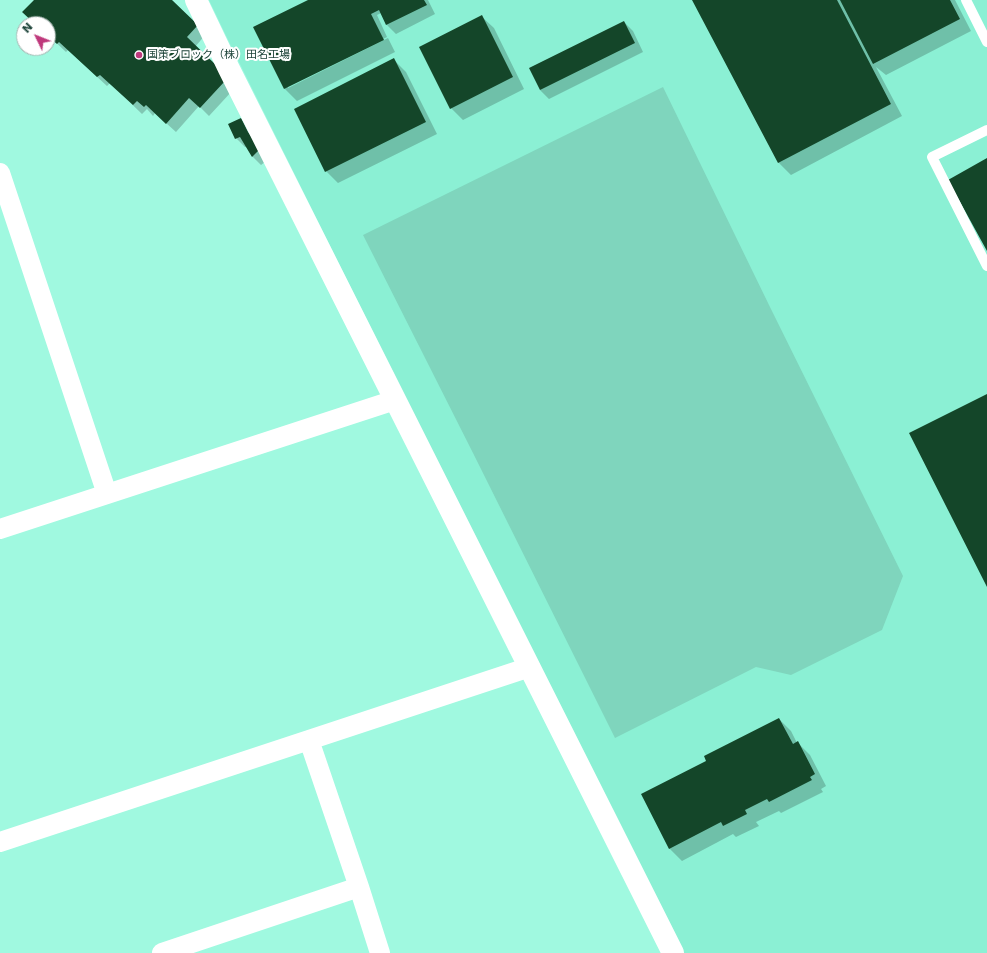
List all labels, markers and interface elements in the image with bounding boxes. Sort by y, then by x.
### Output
north arrow [16,16,56,56]
text: N [20,20,35,36]
place label: 国策ブロック（株）田名工場 [147,48,290,62]
marker: 国策ブロック（株）田名工場 [134,50,144,60]

